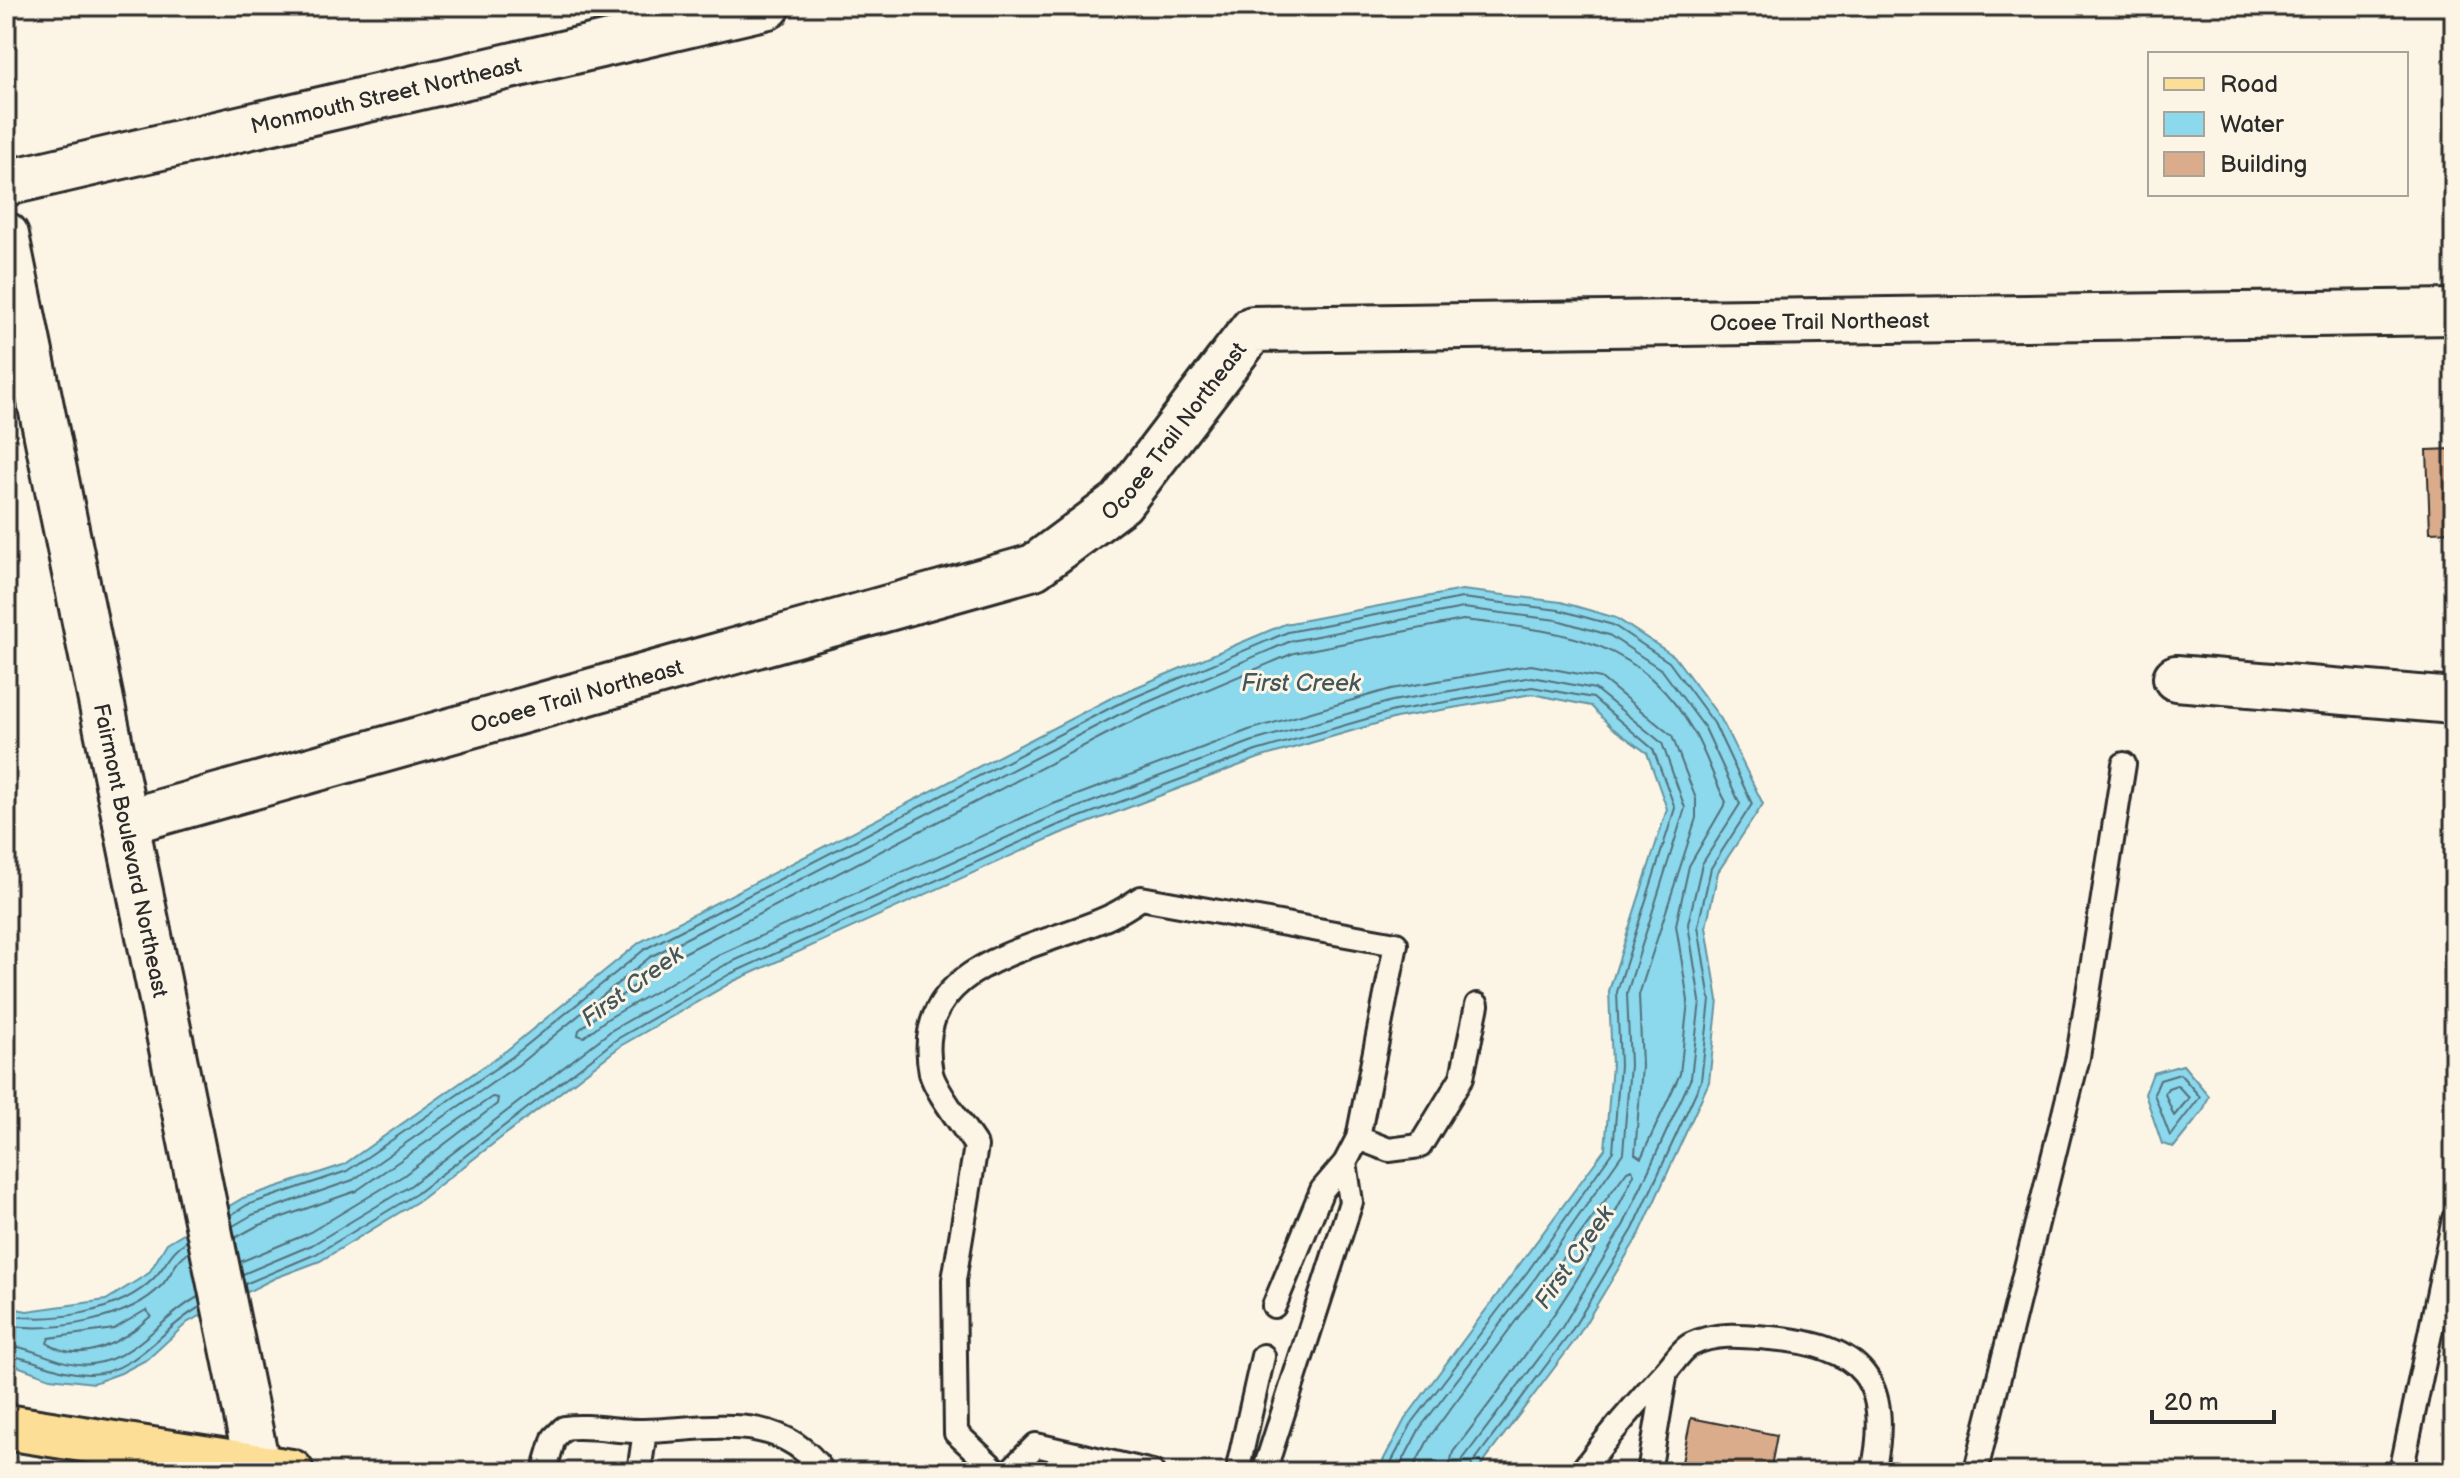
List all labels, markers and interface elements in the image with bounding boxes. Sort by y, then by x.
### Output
street label: Monmouth Street Northeast [248,52,524,141]
legend [2148,52,2408,196]
text: Road [2220,70,2278,99]
text: Water [2220,110,2284,139]
text: Building [2220,150,2307,179]
street label: Ocoee Trail Northeast [1710,307,1930,338]
street label: Ocoee Trail Northeast [1097,337,1253,527]
street label: Ocoee Trail Northeast [468,654,687,740]
water label: First Creek [1241,669,1362,698]
street label: Fairmont Boulevard Northeast [87,701,173,1000]
water label: First Creek [576,939,690,1033]
water label: First Creek [1528,1199,1621,1314]
scale bar [2152,1374,2274,1424]
text: 20 m [2164,1388,2219,1417]

